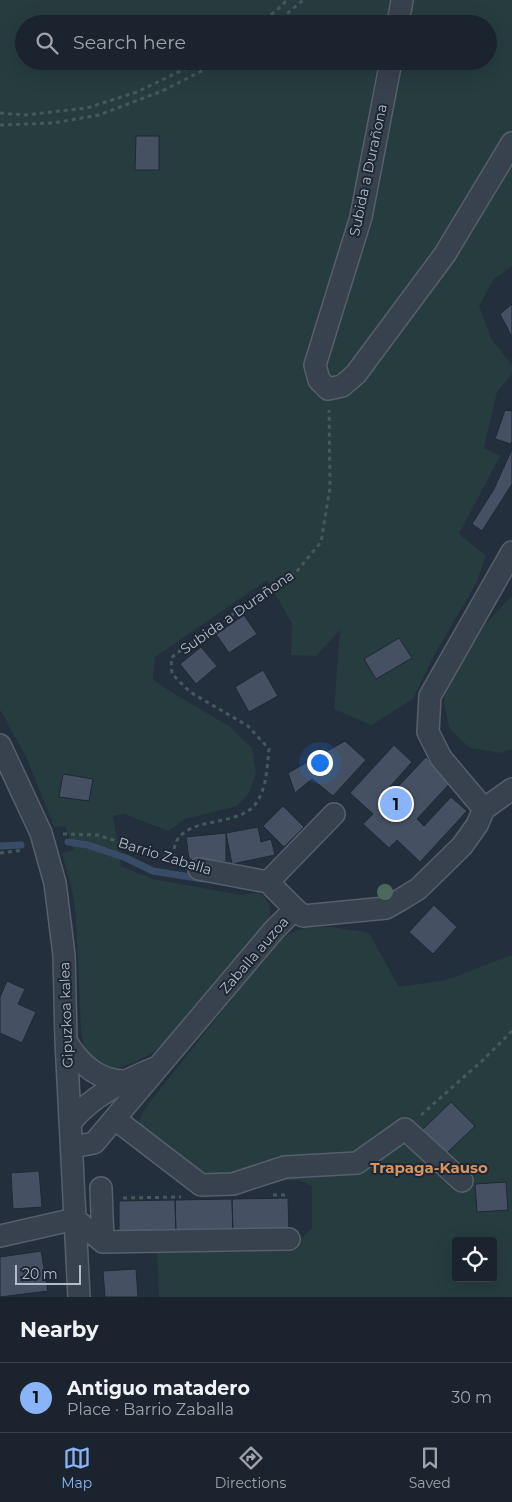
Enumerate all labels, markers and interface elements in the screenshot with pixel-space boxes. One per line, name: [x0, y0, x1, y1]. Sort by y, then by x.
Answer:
search box: [15, 15, 497, 70]
icon: search: [33, 29, 61, 57]
text: Search here: [73, 31, 186, 54]
street label: Subida a Durañona: [345, 102, 391, 238]
street label: Subida a Durañona: [177, 566, 297, 658]
your location: [307, 750, 333, 776]
pin: 1: [380, 785, 412, 823]
street label: Barrio Zaballa: [116, 833, 214, 879]
street label: Zaballa auzoa: [216, 913, 292, 997]
street label: Gipuzkoa kalea: [55, 962, 77, 1068]
district label: Trapaga-Kauso: [370, 1158, 488, 1177]
map controls: [452, 1237, 497, 1282]
button: locate: [452, 1237, 497, 1282]
scale bar: [15, 1262, 81, 1285]
text: 20 m: [22, 1265, 58, 1283]
text: Nearby: [20, 1317, 99, 1342]
text: Antiguo matadero: [67, 1377, 250, 1400]
text: 1: [33, 1388, 39, 1407]
text: 30 m: [451, 1388, 492, 1407]
text: Place · Barrio Zaballa: [67, 1400, 234, 1419]
tab: Map: [61, 1444, 92, 1492]
tab: Directions: [215, 1444, 286, 1492]
tab: Saved: [409, 1444, 451, 1492]

